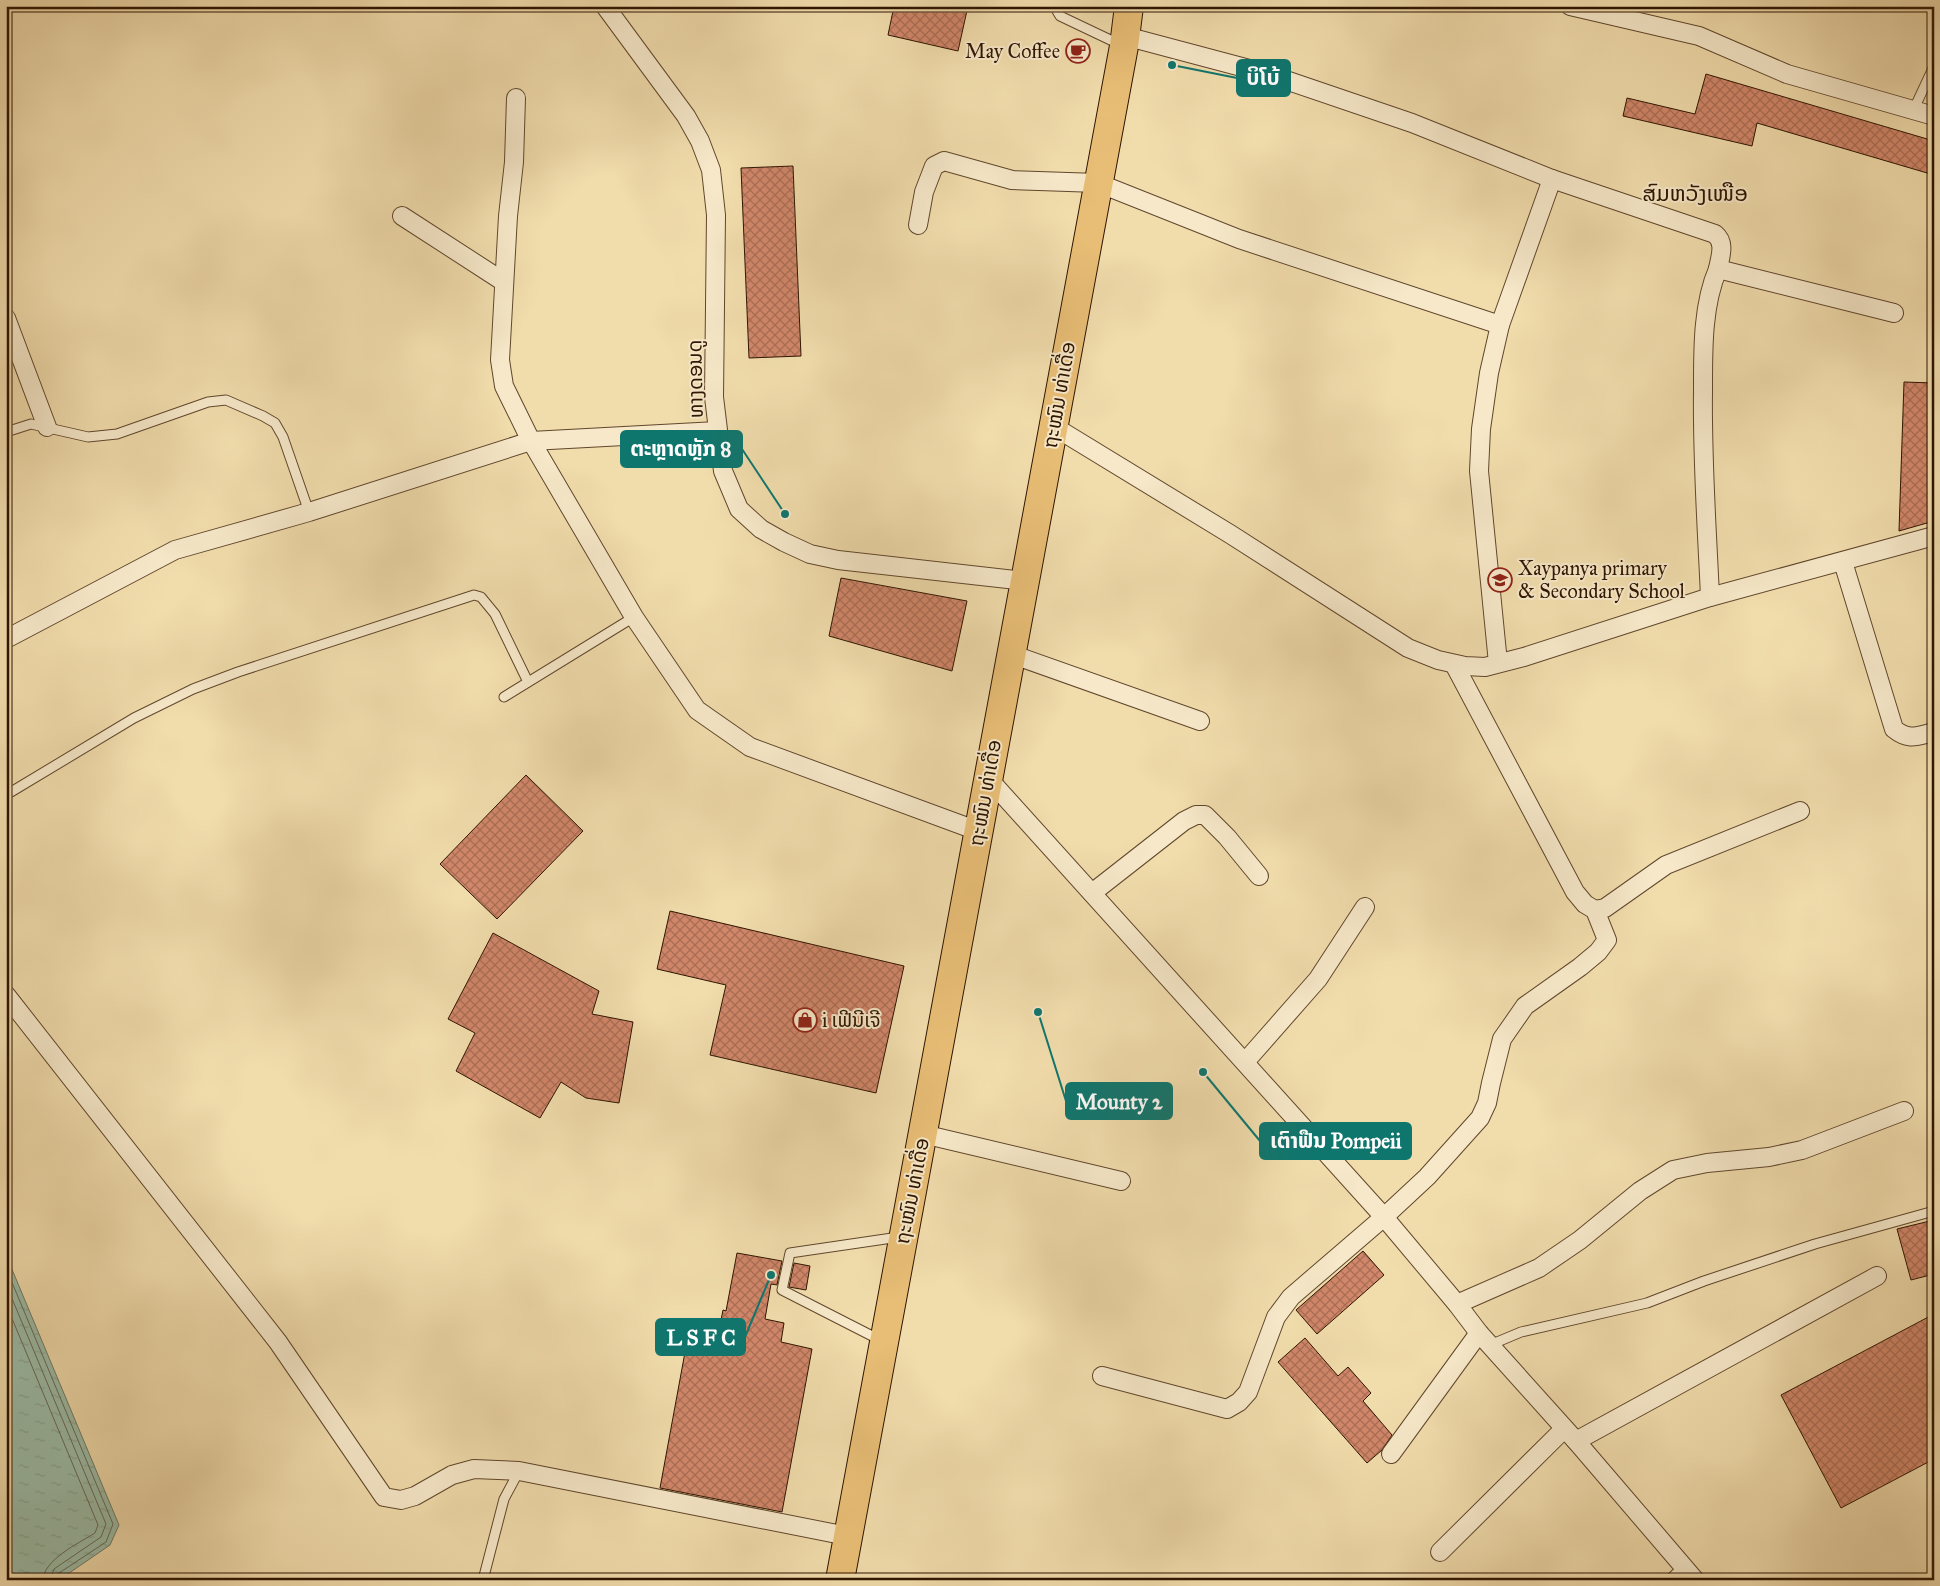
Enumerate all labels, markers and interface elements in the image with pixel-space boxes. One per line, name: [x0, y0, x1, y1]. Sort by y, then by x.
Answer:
cafe icon: May Coffee: [1065, 38, 1091, 64]
place label: May Coffee: [965, 39, 1060, 63]
callout: ບິໂບ້: [1237, 60, 1290, 96]
text: ບິໂບ້: [1247, 65, 1280, 91]
district label: ສົມຫວັງເໜືອ: [1642, 180, 1748, 207]
street label: ຖະໝົນ ທ່າເດື່ອ: [1035, 339, 1080, 450]
street label: ທາງດອນດູ: [682, 340, 709, 418]
callout: ຕະຫຼາດຫຼັກ 8: [621, 431, 742, 467]
text: ຕະຫຼາດຫຼັກ 8: [631, 436, 731, 462]
place label: Xaypanya primary & Secondary School: [1518, 556, 1686, 603]
school or university icon: Xaypanya primary & Secondary School: [1487, 567, 1513, 593]
street label: ຖະໝົນ ທ່າເດື່ອ: [961, 737, 1006, 848]
shop icon: i ເຟີນີເຈີ: [792, 1007, 818, 1033]
place label: i ເຟີນີເຈີ: [822, 1008, 881, 1032]
callout: Mounty 2: [1066, 1083, 1172, 1119]
text: Mounty 2: [1076, 1089, 1163, 1115]
callout: ເຕົາຟືນ Pompeii: [1260, 1123, 1411, 1159]
text: ເຕົາຟືນ Pompeii: [1271, 1128, 1402, 1154]
street label: ຖະໝົນ ທ່າເດື່ອ: [887, 1135, 934, 1246]
callout: L S F C: [656, 1319, 745, 1355]
text: L S F C: [666, 1325, 736, 1351]

